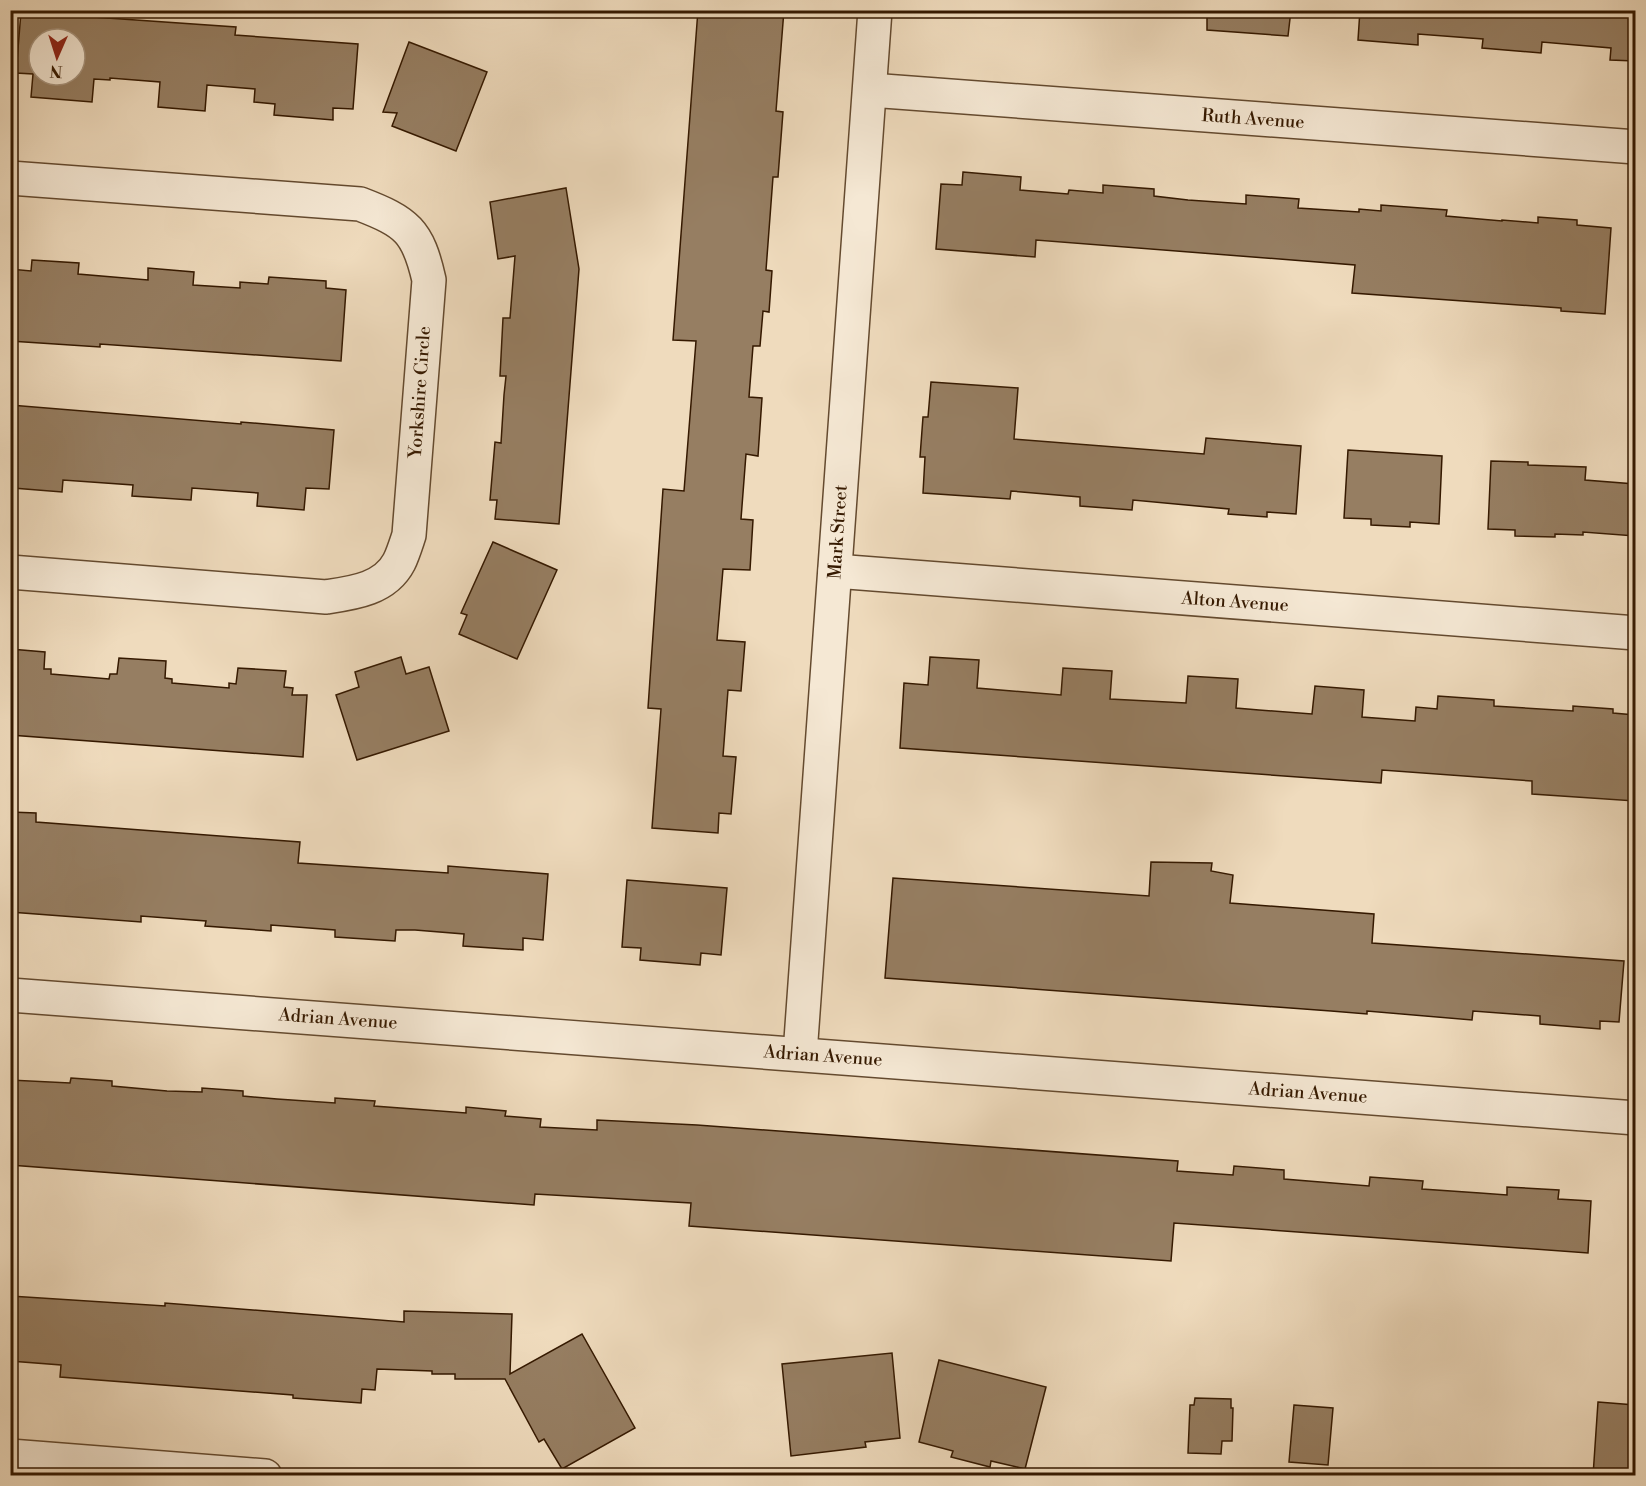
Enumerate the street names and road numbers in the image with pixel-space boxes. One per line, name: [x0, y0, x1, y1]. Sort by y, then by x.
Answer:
street label: Ruth Avenue: [1201, 104, 1305, 134]
street label: Yorkshire Circle: [404, 325, 436, 460]
street label: Mark Street: [823, 483, 853, 580]
street label: Alton Avenue: [1179, 587, 1290, 617]
street label: Adrian Avenue: [277, 1003, 398, 1035]
street label: Adrian Avenue: [762, 1040, 883, 1072]
street label: Adrian Avenue: [1247, 1077, 1368, 1109]

